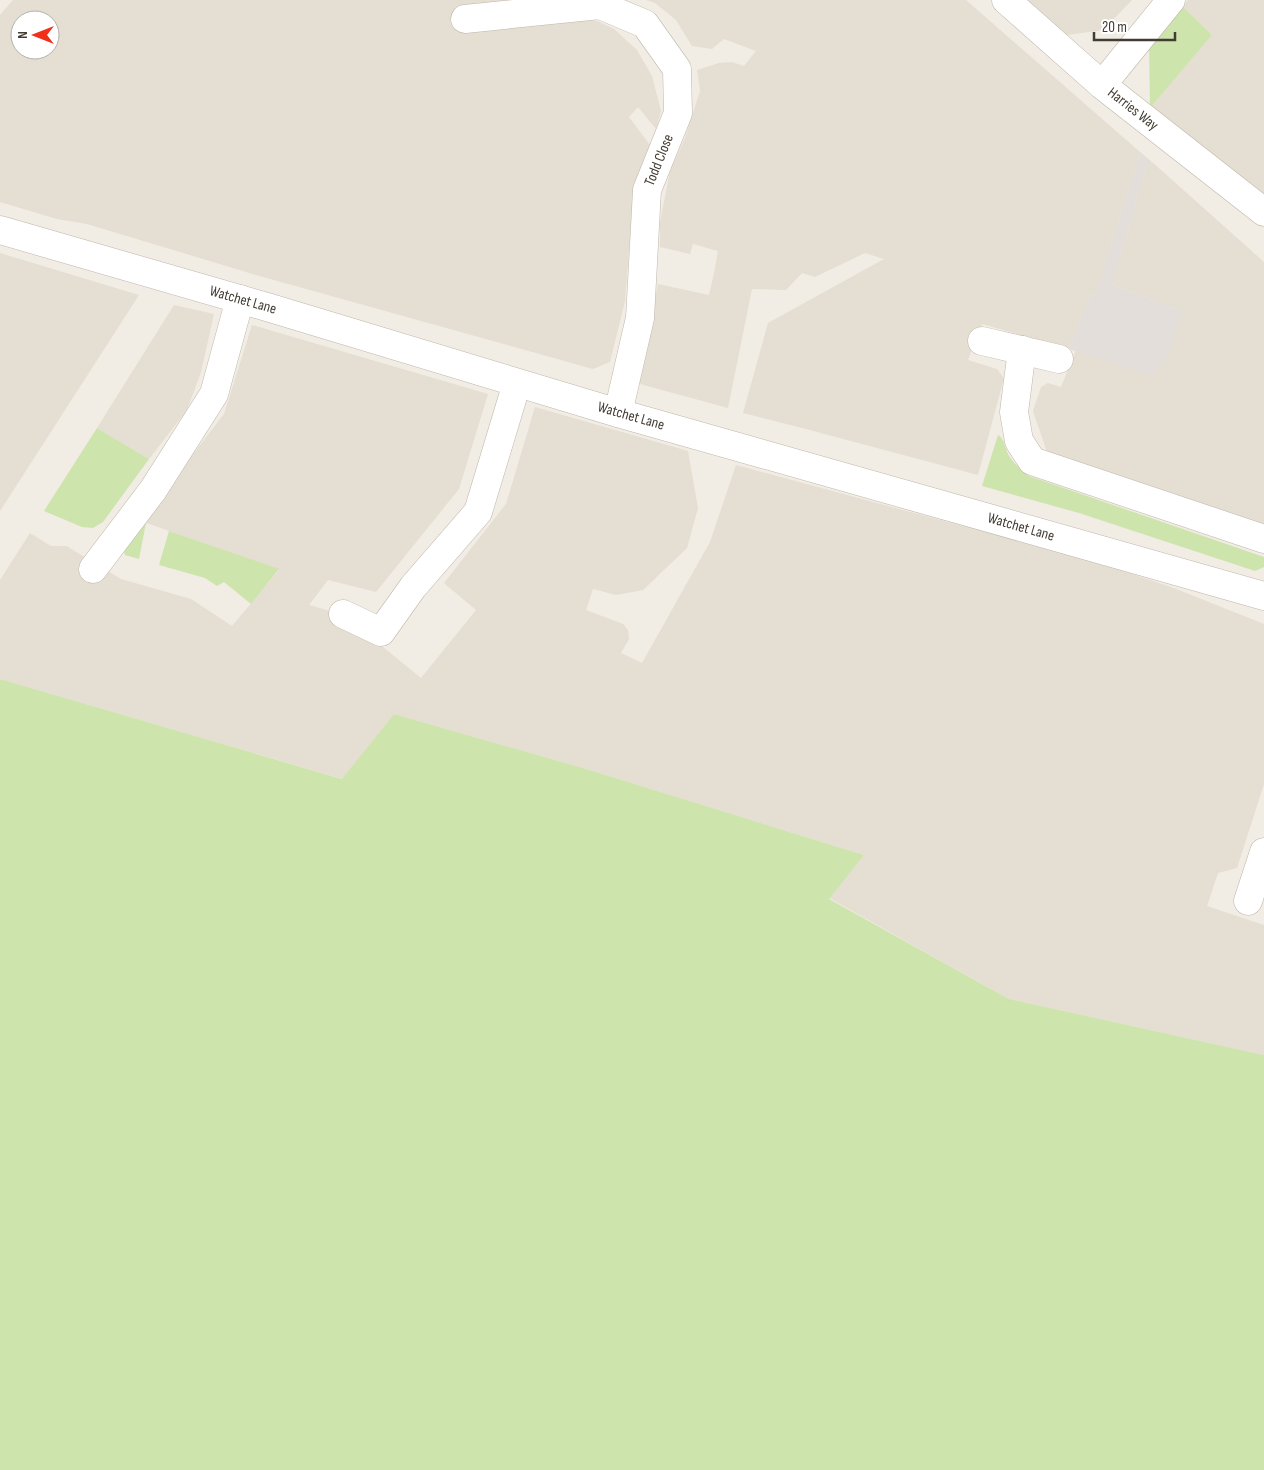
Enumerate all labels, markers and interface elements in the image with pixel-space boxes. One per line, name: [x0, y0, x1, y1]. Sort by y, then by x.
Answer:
north arrow: [10, 10, 60, 60]
scale bar: [1094, 10, 1175, 42]
text: 20 m: [1102, 18, 1127, 37]
text: N: [14, 31, 31, 39]
street label: Harries Way: [1104, 83, 1162, 135]
street label: Todd Close: [640, 131, 678, 189]
street label: Watchet Lane: [207, 281, 279, 319]
street label: Watchet Lane: [595, 397, 667, 435]
street label: Watchet Lane: [985, 508, 1057, 546]

